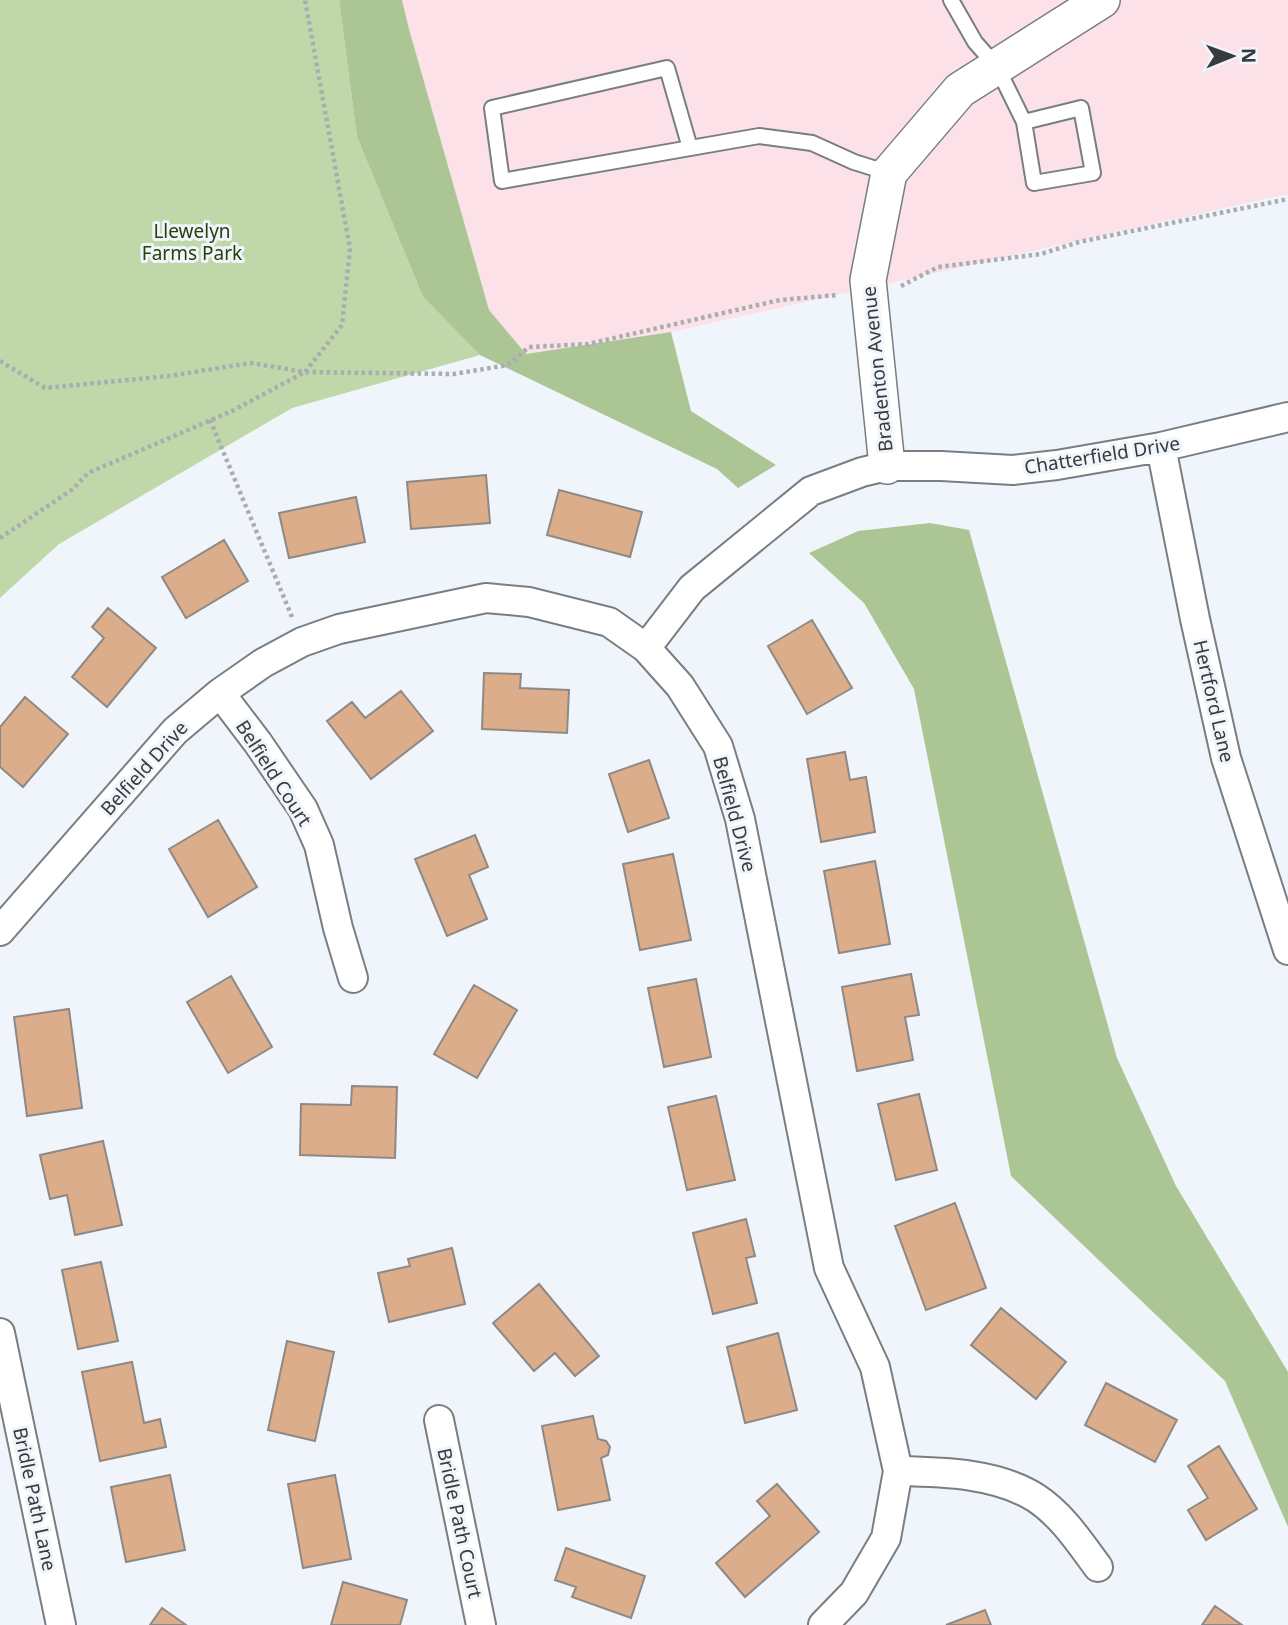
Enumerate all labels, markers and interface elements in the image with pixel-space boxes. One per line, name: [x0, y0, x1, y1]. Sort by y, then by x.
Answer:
north arrow: [1197, 21, 1267, 91]
text: N: [1236, 48, 1262, 64]
park label: Llewelyn Farms Park: [142, 218, 242, 266]
street label: Bradenton Avenue: [855, 285, 899, 453]
street label: Chatterfield Drive: [1022, 430, 1182, 480]
street label: Hertford Lane: [1187, 637, 1241, 765]
street label: Belfield Drive: [95, 715, 193, 821]
street label: Belfield Court: [230, 715, 318, 831]
street label: Belfield Drive: [707, 753, 763, 875]
street label: Bridle Path Lane: [7, 1425, 63, 1573]
street label: Bridle Path Court: [431, 1445, 489, 1601]

